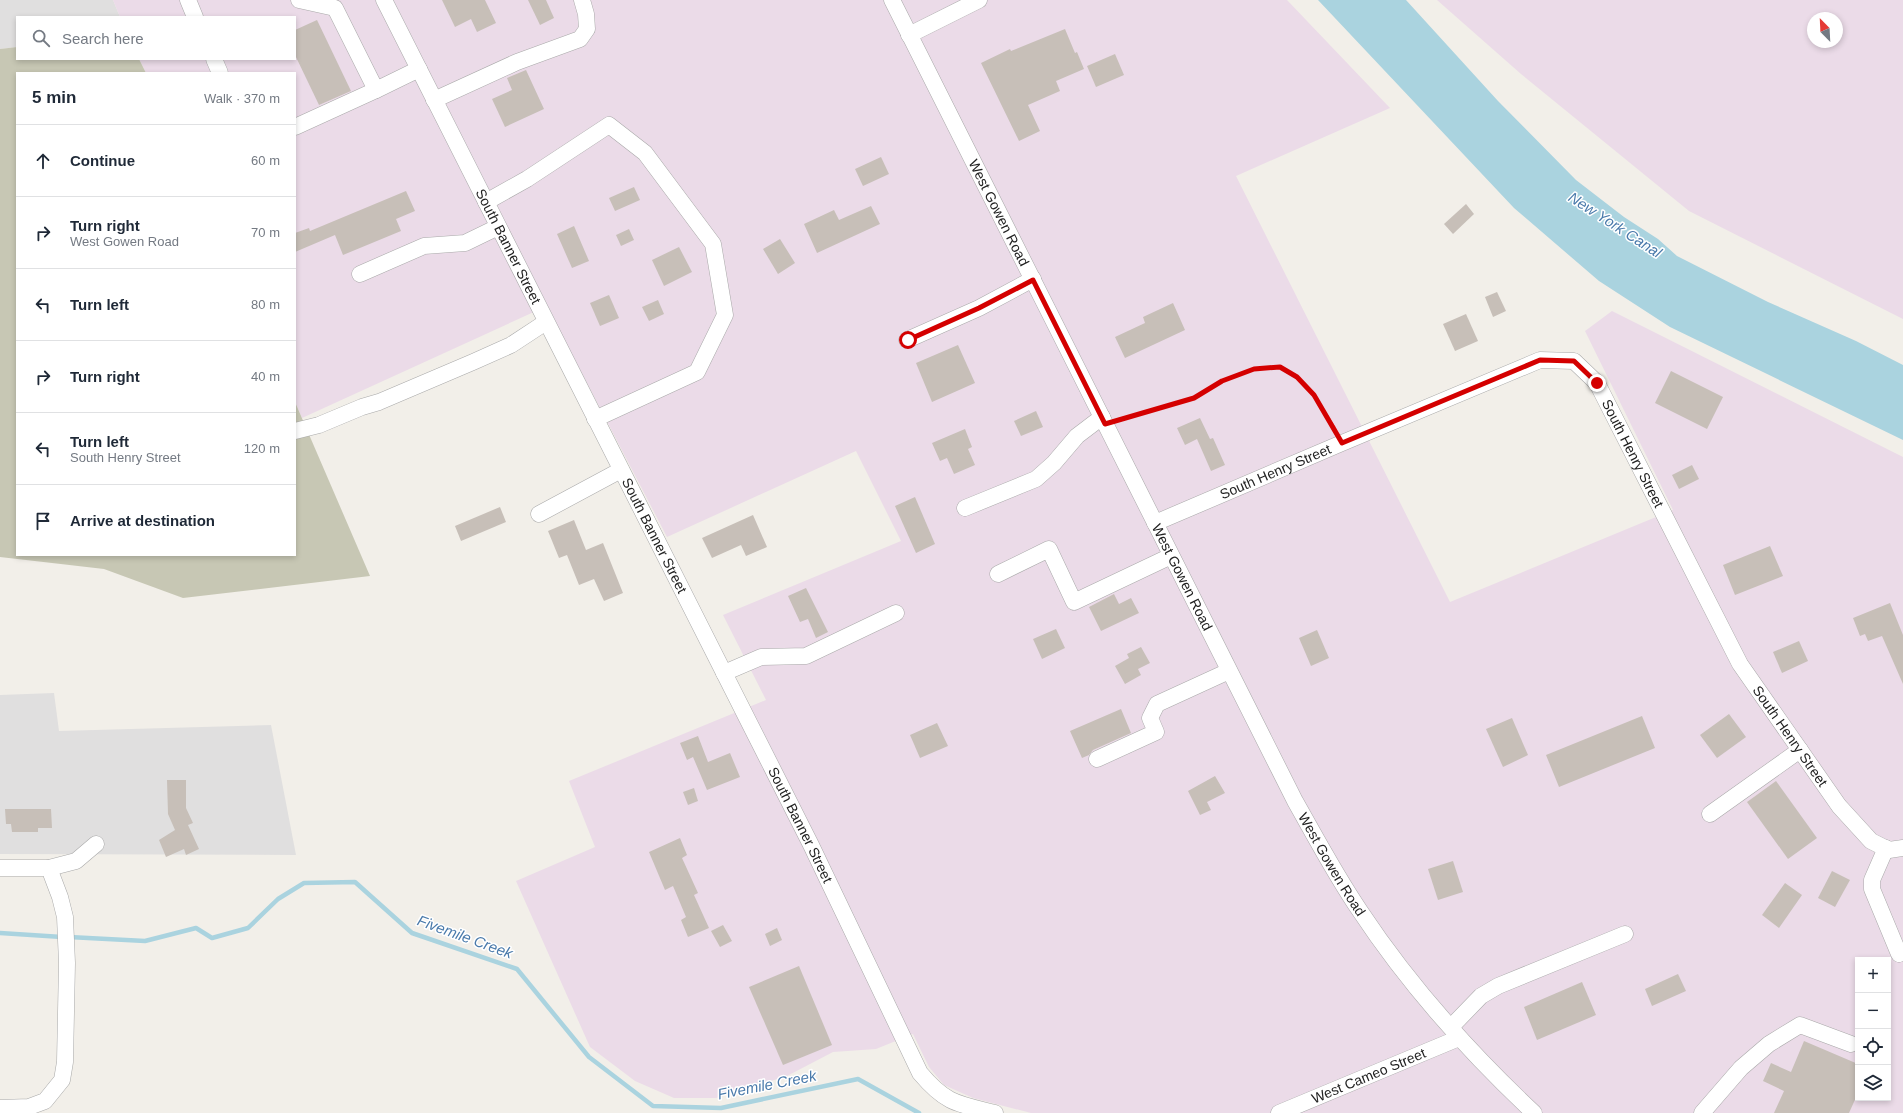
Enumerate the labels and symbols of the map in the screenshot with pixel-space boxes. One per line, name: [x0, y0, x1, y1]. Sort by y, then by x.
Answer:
north arrow: [1807, 12, 1843, 48]
street label: West Gowen Road: [965, 157, 1032, 269]
street label: South Banner Street: [473, 186, 544, 307]
water label: New York Canal: [1566, 188, 1665, 261]
route start: [899, 331, 917, 349]
route end: [1588, 374, 1606, 392]
street label: South Henry Street: [1599, 397, 1667, 510]
street label: South Henry Street: [1218, 441, 1333, 502]
street label: South Banner Street: [619, 475, 690, 596]
street label: West Gowen Road: [1149, 521, 1216, 633]
street label: South Henry Street: [1750, 683, 1831, 790]
street label: South Banner Street: [765, 764, 836, 885]
street label: West Gowen Road: [1295, 810, 1369, 919]
water label: Fivemile Creek: [415, 911, 516, 962]
street label: West Cameo Street: [1309, 1045, 1428, 1107]
water label: Fivemile Creek: [716, 1066, 819, 1102]

